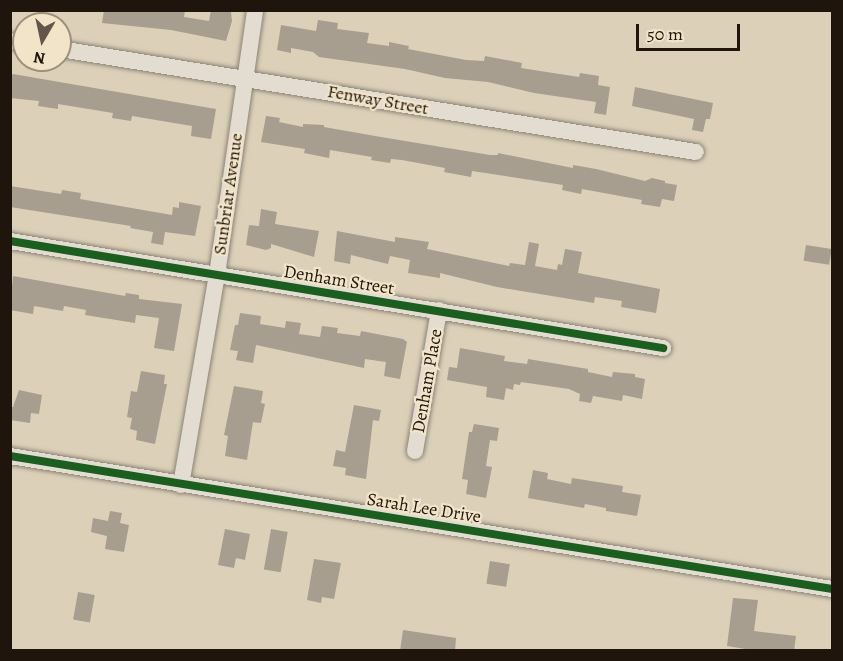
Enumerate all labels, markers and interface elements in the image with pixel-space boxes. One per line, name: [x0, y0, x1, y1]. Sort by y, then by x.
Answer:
north arrow: [12, 12, 72, 72]
scale bar: [639, 12, 742, 50]
text: 50 m: [647, 22, 683, 46]
text: N: [32, 46, 47, 70]
street label: Fenway Street: [326, 80, 430, 120]
street label: Sunbriar Avenue: [209, 132, 247, 256]
street label: Denham Street: [282, 261, 396, 299]
street label: Denham Place: [407, 327, 447, 435]
street label: Sarah Lee Drive: [365, 488, 483, 528]

